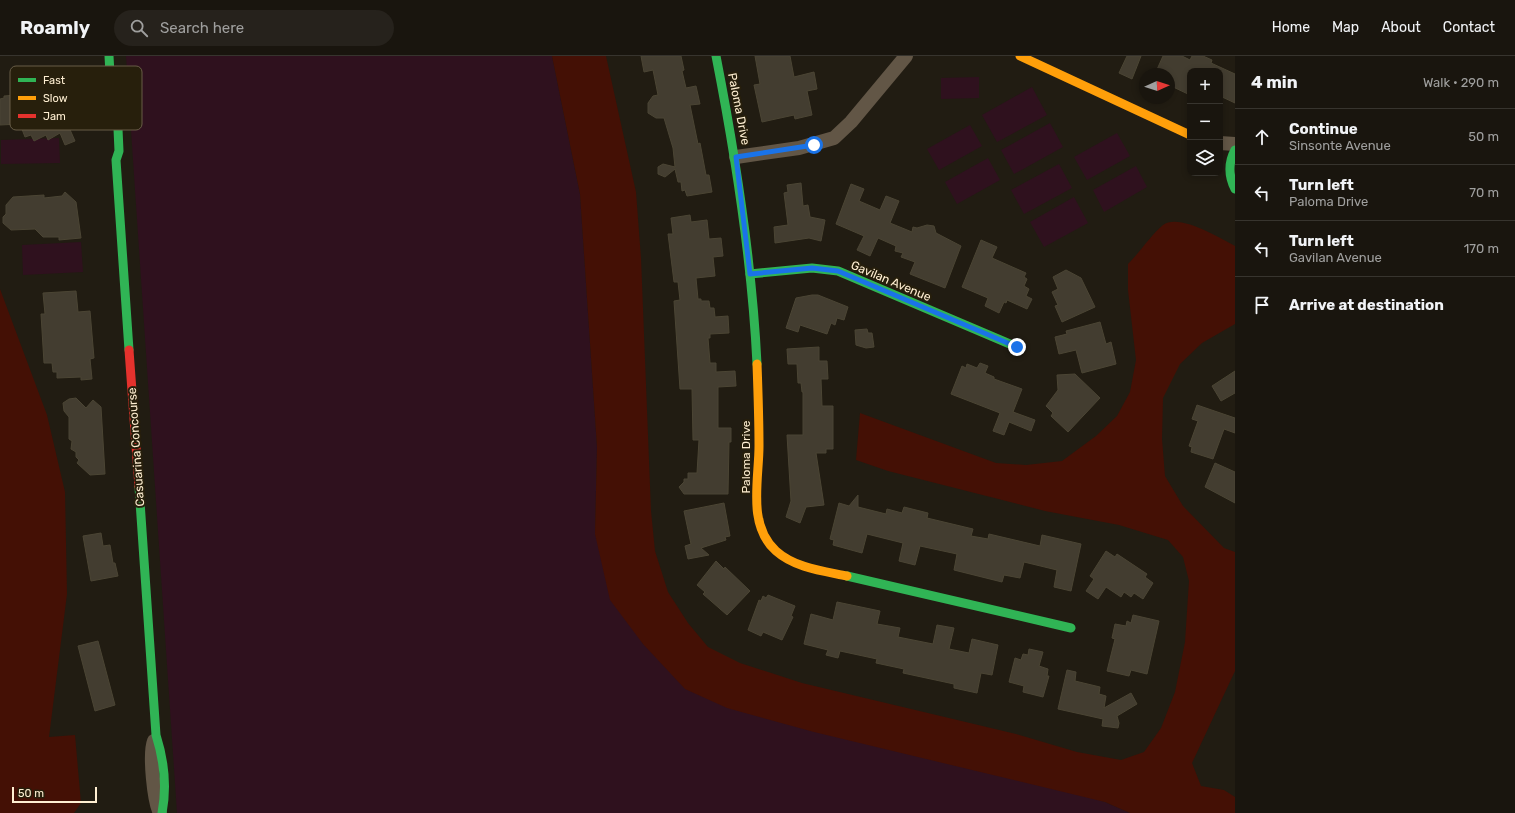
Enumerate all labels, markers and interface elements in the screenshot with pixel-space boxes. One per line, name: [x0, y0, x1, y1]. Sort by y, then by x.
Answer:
search box: [114, 10, 394, 46]
text: Roamly: [20, 16, 90, 39]
icon: search: [128, 17, 150, 39]
text: Search here: [160, 19, 244, 37]
text: Home: [1272, 19, 1310, 36]
text: Map: [1332, 19, 1359, 36]
text: About: [1381, 19, 1421, 36]
text: Contact: [1443, 19, 1495, 36]
legend: [10, 66, 142, 130]
north arrow: [1139, 68, 1175, 104]
map controls: [1187, 68, 1223, 176]
button: +: [1187, 68, 1223, 104]
street label: Paloma Drive: [725, 72, 753, 147]
text: 4 min: [1251, 72, 1298, 92]
text: Fast: [43, 74, 66, 87]
text: Walk · 290 m: [1423, 75, 1499, 90]
text: Slow: [43, 92, 68, 105]
button: −: [1187, 104, 1223, 140]
text: Jam: [43, 110, 66, 123]
text: Continue: [1289, 120, 1358, 138]
icon: ahead: [1251, 126, 1273, 148]
text: 50 m: [1468, 129, 1499, 144]
route start: [805, 136, 823, 154]
text: Sinsonte Avenue: [1289, 138, 1391, 153]
button: layers: [1187, 140, 1223, 176]
text: Turn left: [1289, 176, 1354, 194]
icon: left: [1251, 182, 1273, 204]
text: 70 m: [1469, 185, 1499, 200]
text: Paloma Drive: [1289, 194, 1368, 209]
text: Turn left: [1289, 232, 1354, 250]
icon: left: [1251, 238, 1273, 260]
text: 170 m: [1464, 241, 1499, 256]
text: Gavilan Avenue: [1289, 250, 1382, 265]
street label: Gavilan Avenue: [849, 258, 933, 304]
icon: arrive: [1251, 294, 1273, 316]
text: Arrive at destination: [1289, 296, 1444, 314]
route end: [1008, 338, 1026, 356]
street label: Casuarina Concourse: [125, 387, 147, 507]
street label: Paloma Drive: [739, 420, 753, 494]
scale bar: [12, 785, 97, 804]
text: 50 m: [18, 787, 44, 800]

